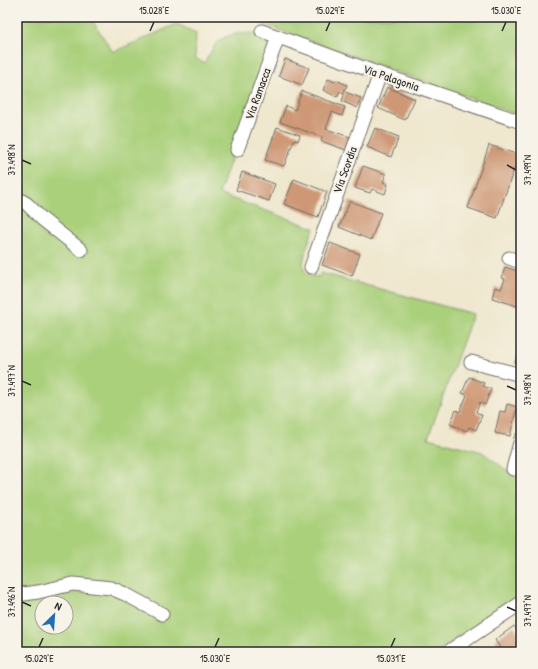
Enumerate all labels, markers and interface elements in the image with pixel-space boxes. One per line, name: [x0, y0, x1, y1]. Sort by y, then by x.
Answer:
text: 15.028°E: [139, 4, 170, 17]
text: 15.029°E: [315, 4, 345, 17]
text: 15.030°E: [491, 4, 522, 17]
street label: Via Palagonia: [361, 60, 422, 95]
street label: Via Ramacca: [240, 65, 275, 122]
street label: Via Scordia: [328, 144, 361, 196]
text: 37.498°N: [5, 145, 18, 175]
text: 37.499°N: [521, 155, 534, 185]
text: 37.497°N: [5, 365, 18, 397]
text: 37.498°N: [521, 375, 534, 405]
text: 37.496°N: [5, 587, 18, 617]
north arrow: [34, 595, 74, 635]
text: 37.497°N: [521, 595, 534, 627]
text: N: [53, 598, 64, 614]
text: 15.029°E: [24, 652, 54, 665]
text: 15.030°E: [200, 652, 231, 665]
text: 15.031°E: [376, 652, 406, 665]

